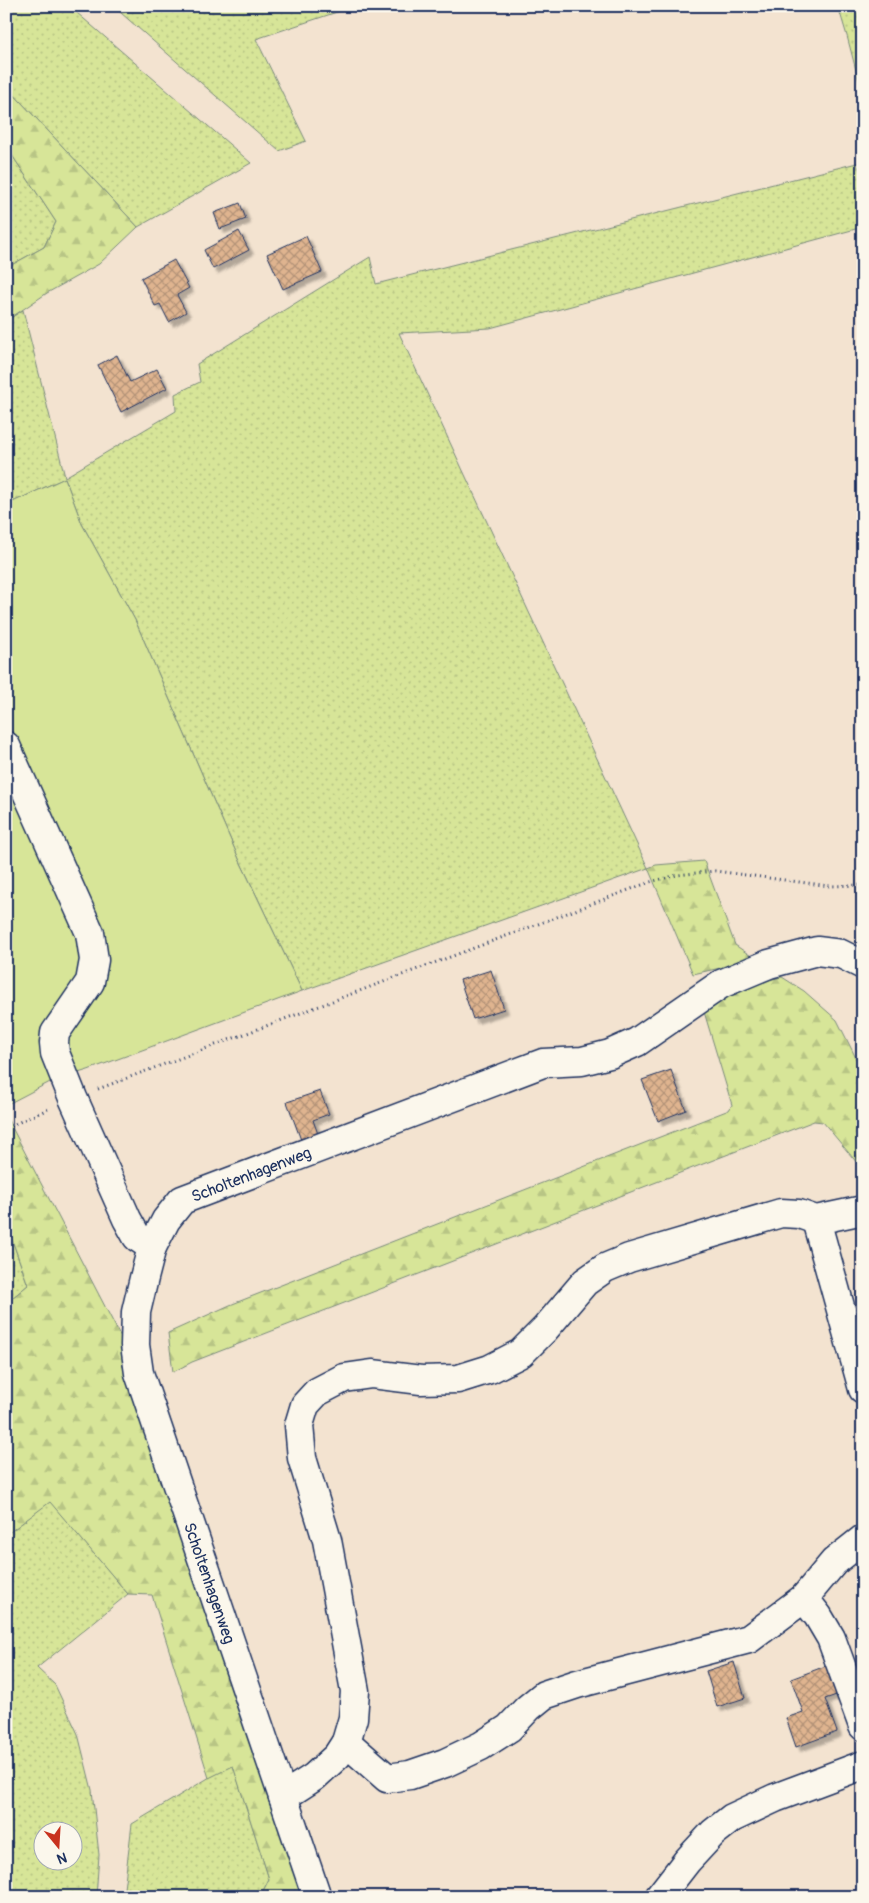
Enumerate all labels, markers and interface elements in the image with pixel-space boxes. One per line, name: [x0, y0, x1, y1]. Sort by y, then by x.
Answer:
street label: Scholtenhagenweg: [189, 1143, 314, 1207]
street label: Scholtenhagenweg: [179, 1520, 239, 1647]
north arrow: [32, 1820, 82, 1870]
text: N: [55, 1848, 69, 1867]

